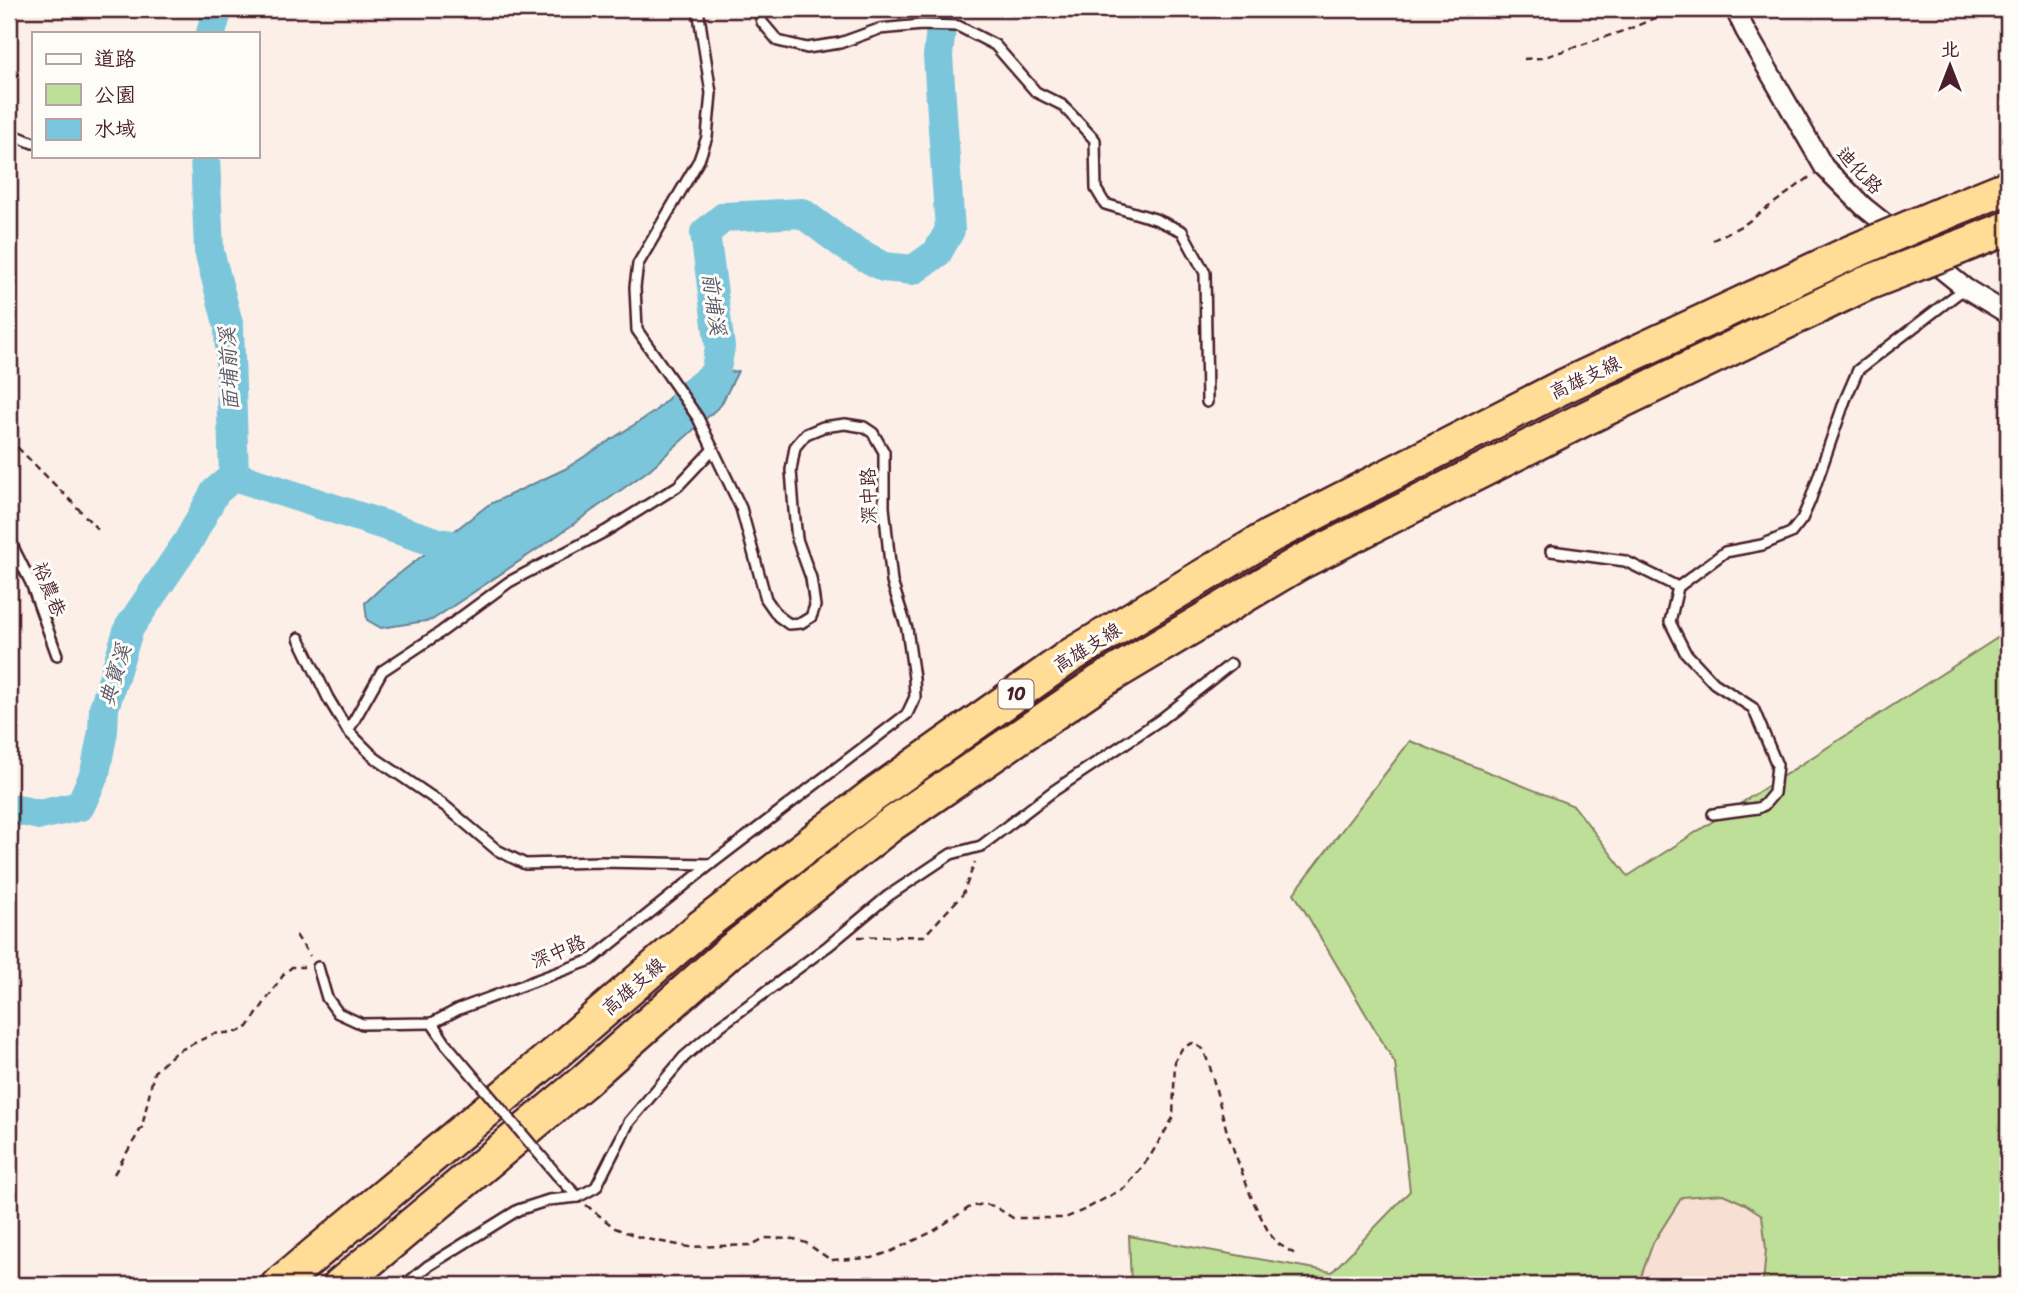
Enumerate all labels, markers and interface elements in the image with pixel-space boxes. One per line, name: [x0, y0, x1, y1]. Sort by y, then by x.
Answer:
legend: [32, 32, 259, 158]
north arrow: [1916, 32, 1986, 102]
text: 北: [1940, 33, 1960, 66]
text: 道路: [94, 40, 136, 78]
text: 公園: [94, 76, 136, 114]
text: 水域: [94, 110, 136, 148]
street label: 迪化路: [1828, 138, 1891, 202]
water label: 前埔溪: [691, 270, 737, 339]
water label: 面埔前溪: [208, 325, 250, 412]
street label: 高雄支線: [1544, 346, 1627, 408]
street label: 深中路: [851, 467, 886, 525]
street label: 裕農巷: [24, 557, 76, 622]
street label: 高雄支線: [1046, 613, 1128, 682]
water label: 典寶溪: [88, 638, 143, 711]
road number: 10: [998, 680, 1034, 708]
street label: 深中路: [526, 925, 591, 978]
street label: 高雄支線: [594, 949, 673, 1024]

